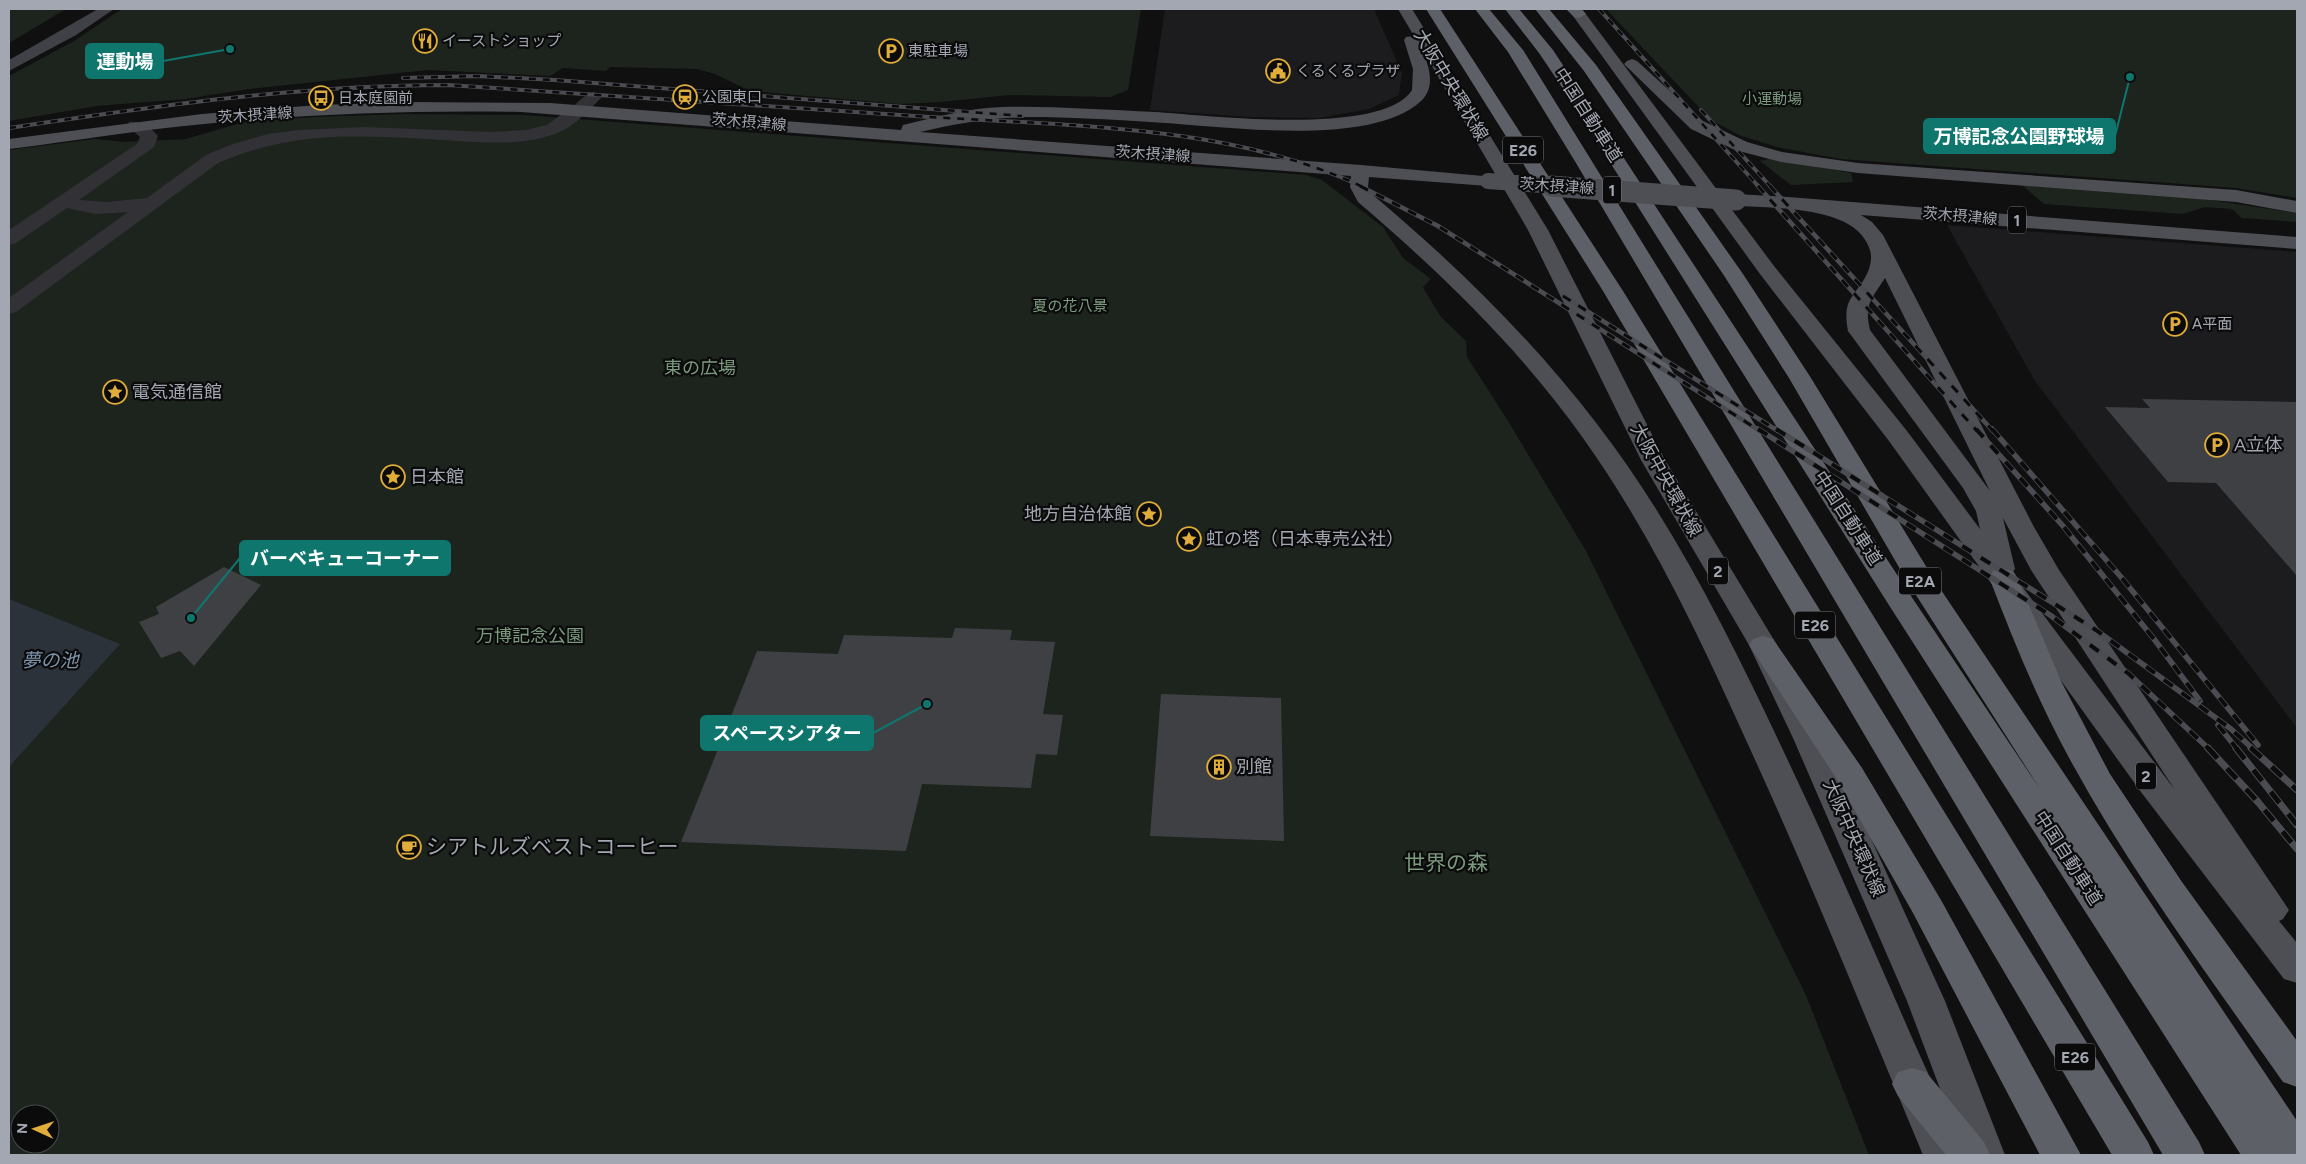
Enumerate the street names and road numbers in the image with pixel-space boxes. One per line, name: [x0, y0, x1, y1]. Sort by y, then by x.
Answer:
street label: 大阪中央環状線: [1409, 25, 1493, 145]
street label: 中国自動車道: [1549, 64, 1627, 166]
street label: 茨木摂津線: [217, 103, 293, 127]
street label: 茨木摂津線: [711, 110, 787, 134]
road number: E26: [1503, 136, 1543, 164]
street label: 茨木摂津線: [1115, 142, 1191, 166]
street label: 茨木摂津線: [1519, 174, 1595, 198]
road number: 1: [1603, 176, 1621, 204]
street label: 茨木摂津線: [1922, 204, 1998, 228]
road number: 1: [2008, 206, 2026, 234]
street label: 大阪中央環状線: [1626, 420, 1706, 540]
street label: 中国自動車道: [1809, 467, 1887, 569]
road number: 2: [1708, 558, 1728, 584]
road number: E2A: [1899, 568, 1941, 594]
road number: E26: [1795, 612, 1835, 638]
road number: 2: [2136, 762, 2156, 789]
street label: 大阪中央環状線: [1818, 776, 1890, 900]
street label: 中国自動車道: [2029, 807, 2107, 909]
road number: E26: [2055, 1044, 2095, 1070]

